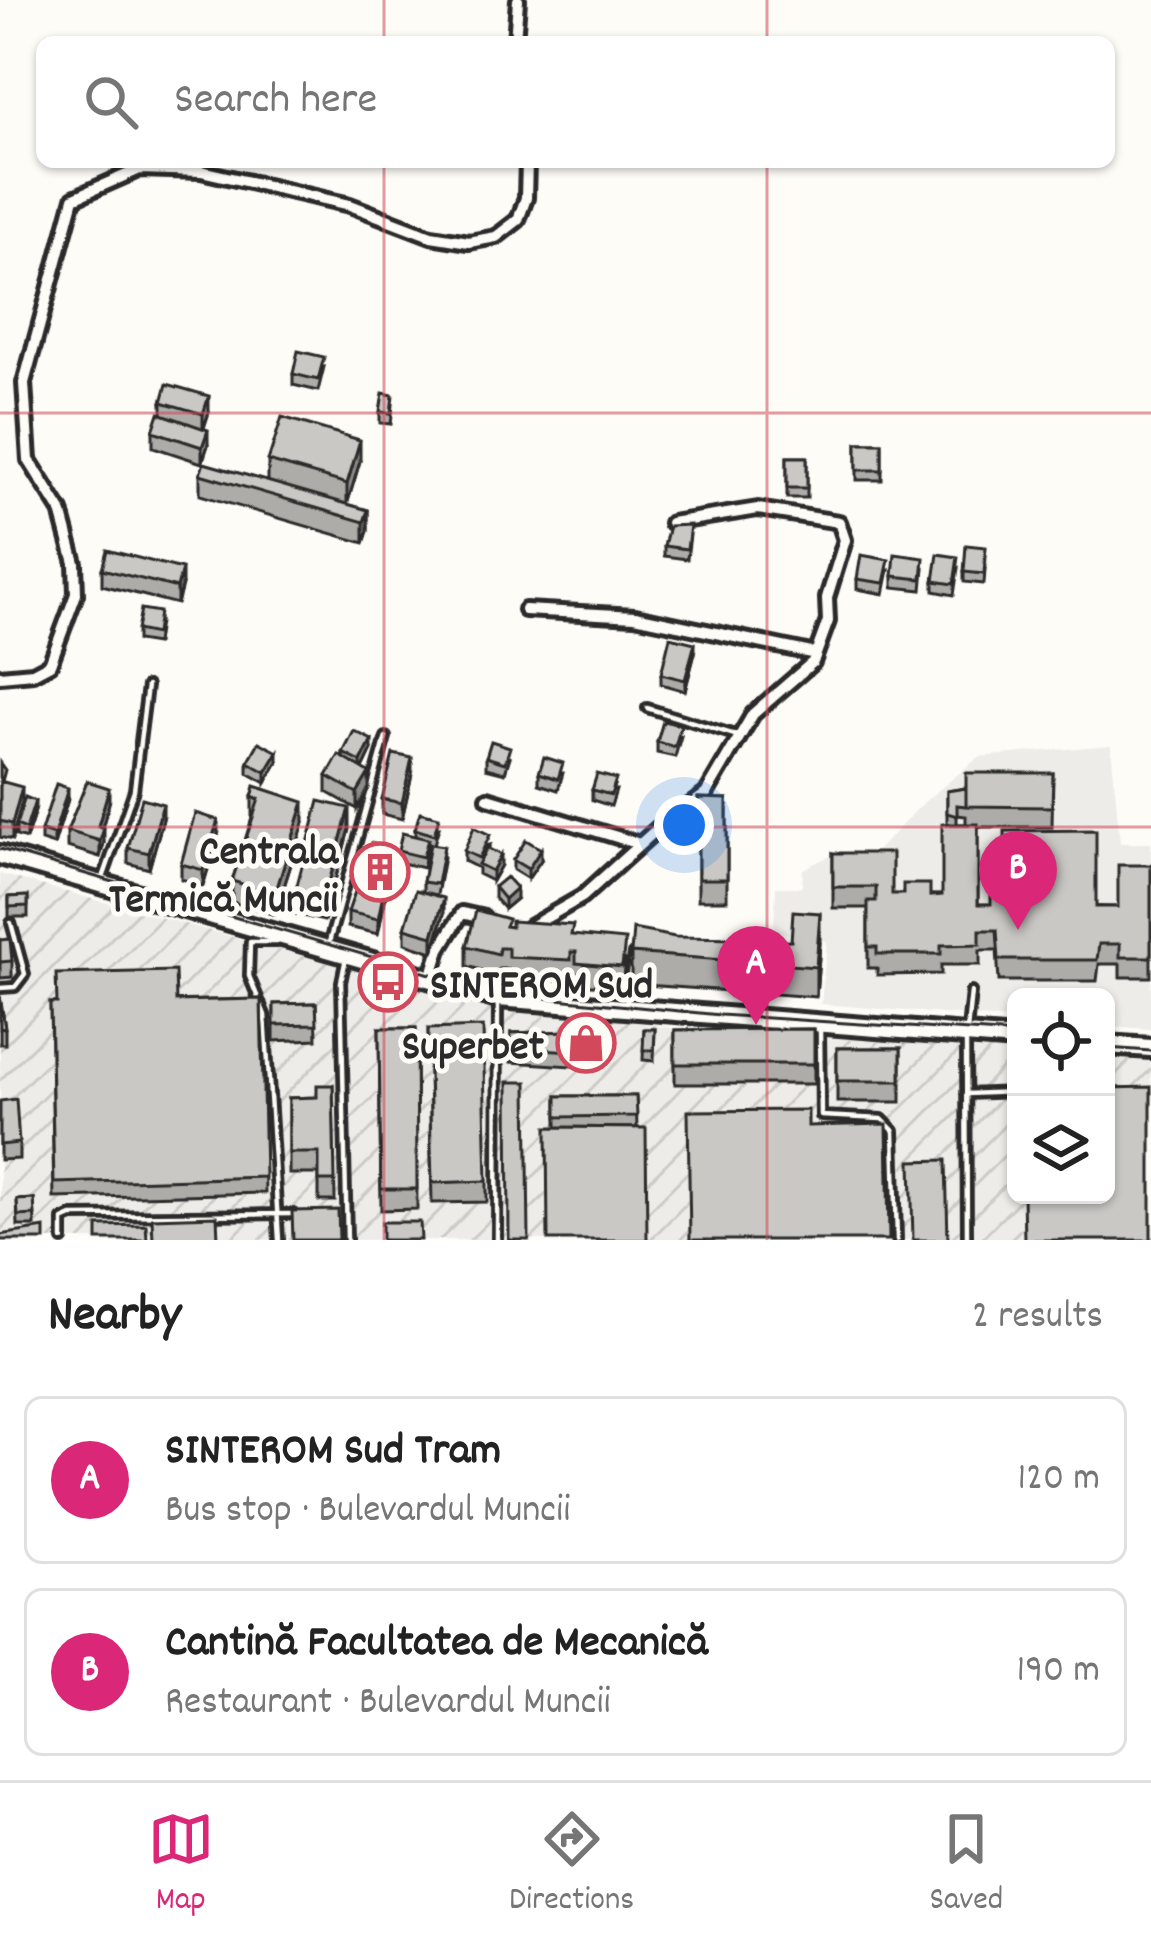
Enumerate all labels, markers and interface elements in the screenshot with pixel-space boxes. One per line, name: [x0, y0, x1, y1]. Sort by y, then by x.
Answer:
search box: [36, 36, 1115, 168]
icon: search: [78, 69, 144, 135]
text: Search here: [174, 70, 377, 134]
your location: [654, 795, 714, 855]
place label: Centrala Termică Muncii: [109, 825, 339, 933]
pin: B: [979, 831, 1057, 930]
building icon: Centrala Termică Muncii: [349, 841, 411, 903]
pin: A: [717, 926, 795, 1025]
bus stop icon: SINTEROM Sud: [357, 951, 419, 1013]
place label: SINTEROM Sud: [430, 959, 653, 1019]
map controls: [1007, 988, 1115, 1204]
button: locate: [1007, 988, 1115, 1096]
shop icon: Superbet: [555, 1012, 617, 1074]
place label: Superbet: [402, 1020, 544, 1080]
button: layers: [1007, 1096, 1115, 1204]
text: Nearby: [48, 1282, 181, 1354]
text: 2 results: [972, 1291, 1103, 1346]
text: SINTEROM Sud Tram: [165, 1421, 501, 1485]
text: A: [79, 1453, 101, 1508]
text: 120 m: [1017, 1453, 1100, 1508]
text: Bus stop · Bulevardul Muncii: [165, 1485, 570, 1540]
text: Cantină Facultatea de Mecanică: [165, 1613, 709, 1677]
text: B: [81, 1645, 99, 1700]
text: 190 m: [1017, 1645, 1100, 1700]
text: Restaurant · Bulevardul Muncii: [165, 1677, 611, 1732]
tab: Map: [148, 1806, 214, 1925]
tab: Directions: [509, 1806, 634, 1925]
tab: Saved: [930, 1806, 1003, 1925]

